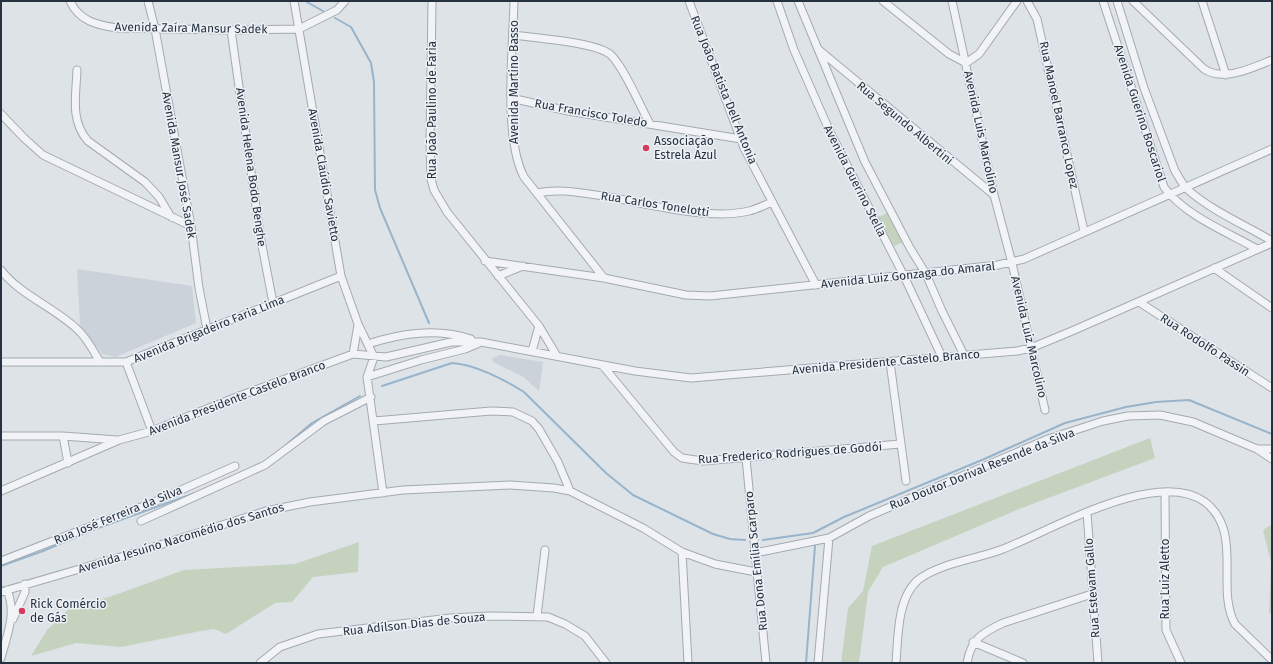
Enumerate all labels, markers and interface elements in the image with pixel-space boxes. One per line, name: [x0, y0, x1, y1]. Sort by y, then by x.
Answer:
street label: Rua João Batista Dell Antonia: [688, 14, 760, 166]
street label: Avenida Zaíra Mansur Sadek: [115, 20, 268, 36]
street label: Avenida Martino Basso: [507, 20, 521, 144]
street label: Rua Manoel Barranco Lopez: [1037, 40, 1081, 190]
street label: Rua João Paulino de Faria: [425, 41, 439, 179]
street label: Avenida Guerino Boscariol: [1111, 43, 1169, 184]
street label: Avenida Luis Marcolino: [961, 69, 1001, 195]
street label: Rua Segundo Albertini: [854, 79, 956, 167]
street label: Avenida Helena Bodo Benghe: [233, 87, 269, 247]
street label: Avenida Mansur José Sadek: [159, 91, 199, 240]
street label: Rua Francisco Toledo: [533, 96, 649, 130]
street label: Avenida Claúdio Savietto: [305, 107, 343, 243]
street label: Avenida Guerino Stella: [821, 123, 889, 239]
place label: Associação Estrela Azul: [654, 134, 717, 162]
marker: Associação Estrela Azul: [641, 143, 651, 153]
street label: Rua Carlos Tonelotti: [600, 189, 710, 219]
street label: Avenida Luiz Gonzaga do Amaral: [820, 259, 996, 291]
street label: Avenida Luiz Marcolino: [1008, 275, 1050, 399]
street label: Avenida Brigadeiro Faria Lima: [131, 292, 287, 366]
street label: Rua Rodolfo Passin: [1158, 311, 1252, 379]
street label: Avenida Presidente Castelo Branco: [792, 347, 980, 377]
street label: Avenida Presidente Castelo Branco: [147, 358, 327, 438]
street label: Rua Doutor Dorival Resende da Silva: [887, 425, 1077, 513]
street label: Rua Frederico Rodrigues de Godói: [698, 440, 882, 466]
street label: Rua José Ferreira da Silva: [52, 483, 184, 547]
street label: Rua Dona Emília Scarparo: [742, 491, 770, 631]
street label: Avenida Jesuíno Nacomédio dos Santos: [76, 500, 286, 576]
street label: Rua Estevam Gallo: [1082, 538, 1102, 638]
street label: Rua Luiz Aletto: [1158, 539, 1172, 619]
place label: Rick Comércio de Gás: [30, 597, 106, 625]
marker: Rick Comércio de Gás: [17, 606, 27, 616]
street label: Rua Adílson Dias de Souza: [342, 610, 486, 638]

